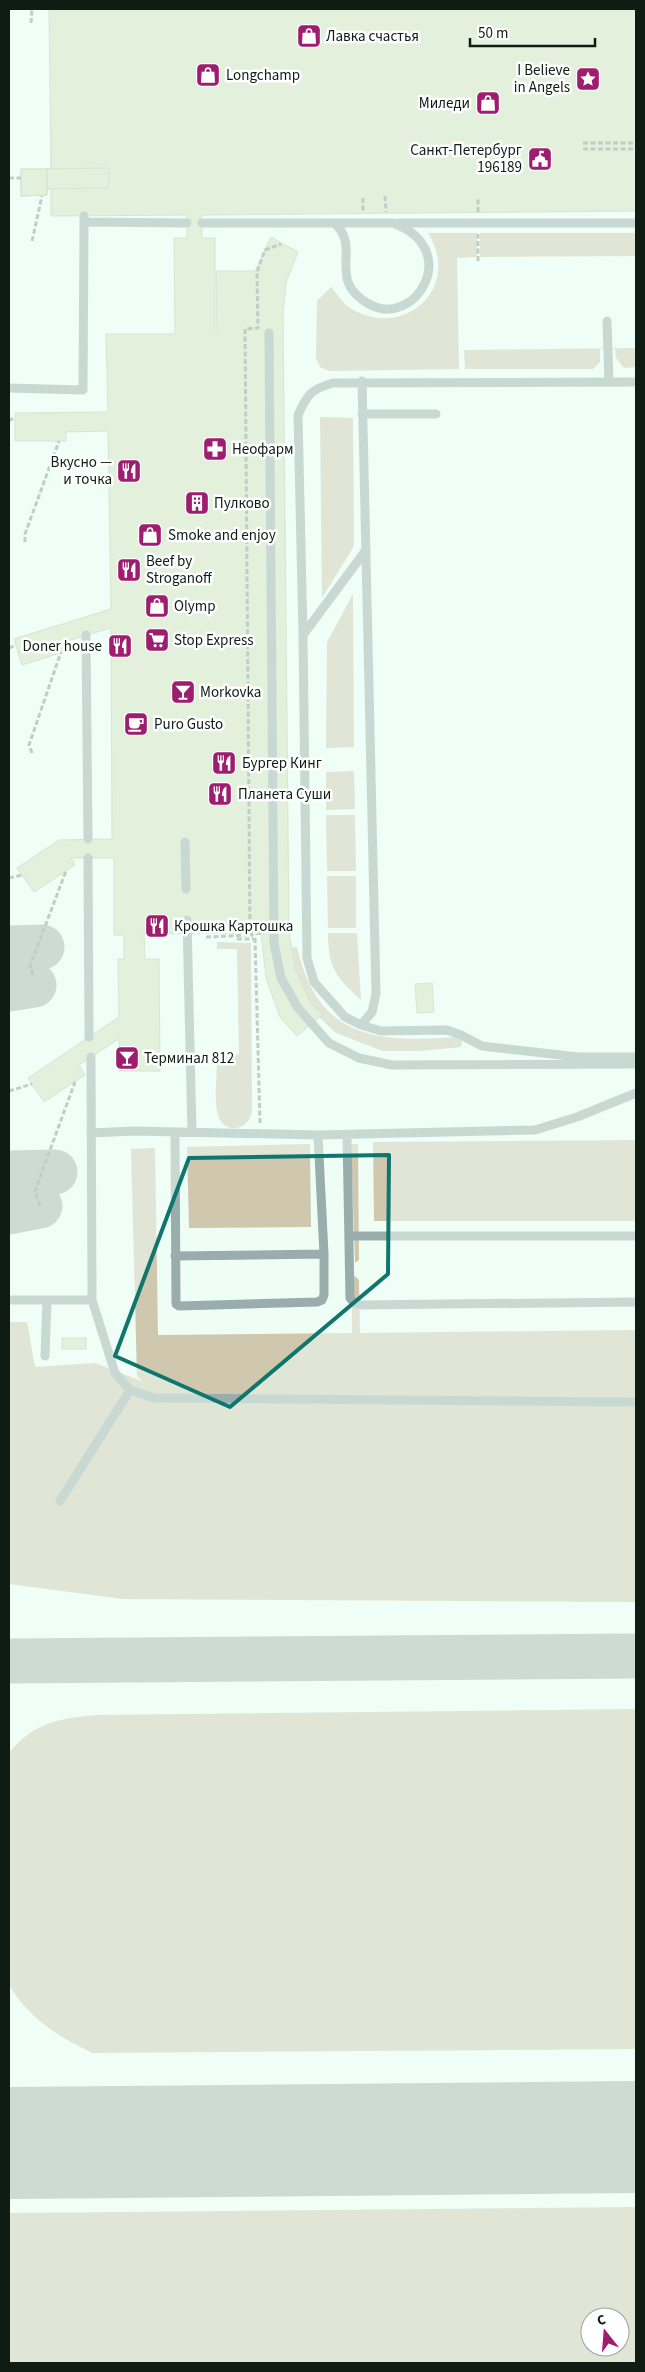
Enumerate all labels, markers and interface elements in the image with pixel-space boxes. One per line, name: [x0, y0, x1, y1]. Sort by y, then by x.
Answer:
scale bar: [470, 15, 595, 47]
shop icon: Лавка счастья: [296, 23, 322, 49]
text: 50 m: [478, 23, 508, 44]
place label: Лавка счастья: [326, 26, 419, 47]
place label: I Believe in Angels: [514, 60, 570, 98]
shop icon: Longchamp: [195, 62, 221, 88]
place label: Longchamp: [226, 65, 300, 86]
place icon: I Believe in Angels: [575, 66, 601, 92]
shop icon: Миледи: [475, 90, 501, 116]
place label: Миледи: [419, 93, 470, 114]
place label: Санкт-Петербург 196189: [410, 140, 522, 178]
public building icon: Санкт-Петербург 196189: [527, 146, 553, 172]
pharmacy icon: Неофарм: [202, 436, 228, 462]
place label: Неофарм: [232, 439, 294, 460]
place label: Вкусно — и точка: [51, 452, 112, 490]
restaurant icon: Вкусно — и точка: [116, 458, 142, 484]
building icon: Пулково: [184, 490, 210, 516]
place label: Пулково: [214, 493, 270, 514]
shop icon: Smoke and enjoy: [137, 522, 163, 548]
place label: Smoke and enjoy: [168, 525, 276, 546]
place label: Beef by Stroganoff: [146, 551, 213, 589]
restaurant icon: Beef by Stroganoff: [116, 557, 142, 583]
shop icon: Olymp: [144, 593, 170, 619]
place label: Olymp: [174, 596, 216, 617]
supermarket icon: Stop Express: [144, 627, 170, 653]
place label: Stop Express: [174, 630, 254, 651]
restaurant icon: Doner house: [107, 633, 133, 659]
place label: Doner house: [23, 636, 102, 657]
bar icon: Morkovka: [170, 679, 196, 705]
place label: Morkovka: [200, 682, 261, 703]
cafe icon: Puro Gusto: [123, 711, 149, 737]
place label: Puro Gusto: [154, 714, 223, 735]
restaurant icon: Бургер Кинг: [211, 750, 237, 776]
place label: Бургер Кинг: [242, 753, 322, 774]
restaurant icon: Планета Суши: [207, 781, 233, 807]
place label: Планета Суши: [238, 784, 331, 805]
restaurant icon: Крошка Картошка: [144, 913, 170, 939]
place label: Крошка Картошка: [174, 916, 293, 937]
bar icon: Терминал 812: [114, 1045, 140, 1071]
place label: Терминал 812: [144, 1048, 234, 1069]
north arrow: [580, 2307, 630, 2357]
text: С: [595, 2310, 608, 2331]

